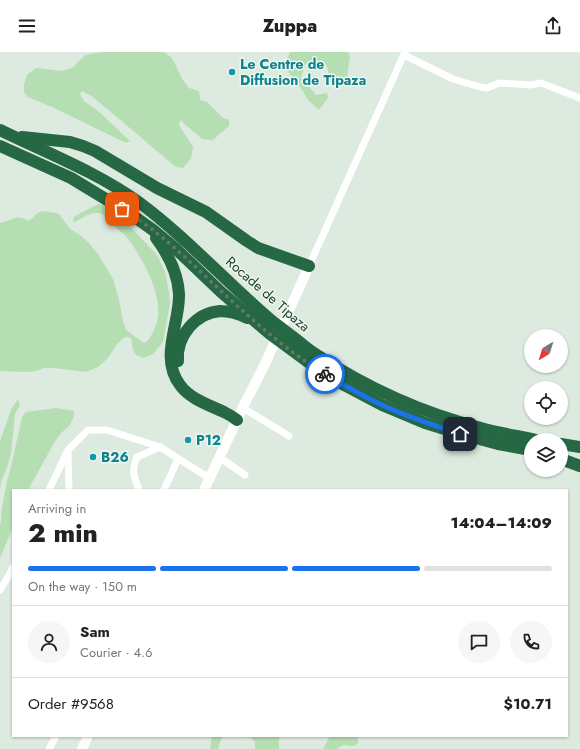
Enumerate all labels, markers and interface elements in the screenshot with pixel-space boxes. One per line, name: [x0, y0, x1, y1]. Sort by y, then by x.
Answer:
text: Zuppa: [263, 13, 317, 39]
icon: menu: [16, 15, 38, 37]
icon: share: [542, 15, 564, 37]
place label: Le Centre de Diffusion de Tipaza: [240, 54, 366, 90]
marker: Le Centre de Diffusion de Tipaza: [227, 67, 237, 77]
pin: [105, 192, 139, 226]
icon: bag: [111, 198, 133, 220]
street label: Rocade de Tipaza: [222, 252, 314, 336]
north arrow: [524, 329, 568, 373]
map controls: [524, 329, 568, 477]
courier: [305, 354, 345, 394]
icon: bike: [314, 363, 336, 385]
button: locate: [524, 381, 568, 425]
pin: [443, 417, 477, 451]
icon: home: [449, 423, 471, 445]
place label: P12: [196, 430, 221, 450]
button: layers: [524, 433, 568, 477]
marker: P12: [183, 435, 193, 445]
place label: B26: [101, 447, 129, 467]
marker: B26: [88, 452, 98, 462]
text: Arriving in: [28, 499, 86, 518]
text: 14:04–14:09: [451, 512, 552, 534]
text: 2 min: [28, 514, 98, 552]
text: On the way · 150 m: [28, 577, 137, 596]
button: person: [28, 621, 70, 663]
text: Sam: [80, 621, 110, 643]
button: chat: [458, 621, 500, 663]
button: phone: [510, 621, 552, 663]
text: Courier · 4.6: [80, 643, 153, 662]
text: Order #9568: [28, 693, 114, 715]
text: $10.71: [504, 693, 552, 715]

